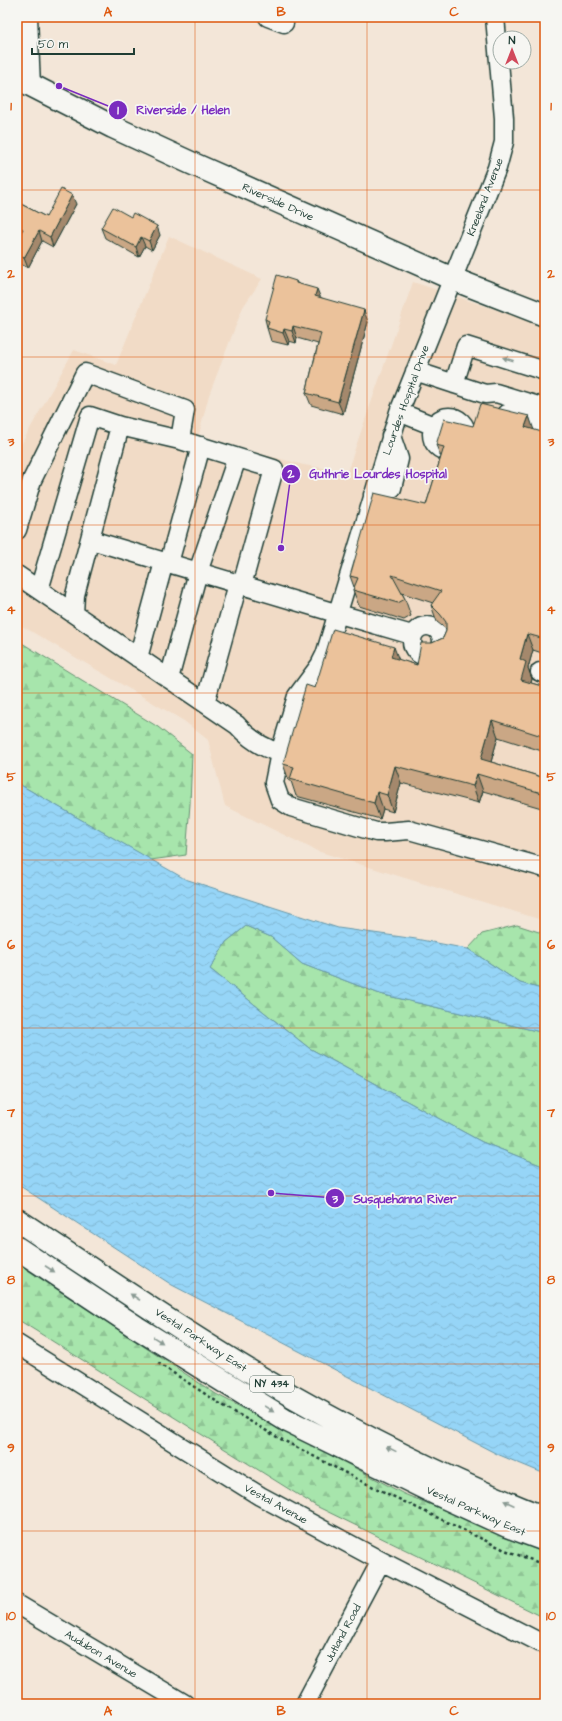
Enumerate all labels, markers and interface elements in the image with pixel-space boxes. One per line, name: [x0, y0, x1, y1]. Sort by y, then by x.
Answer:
text: A: [104, 3, 113, 21]
text: B: [276, 3, 286, 21]
text: C: [449, 3, 459, 21]
scale bar: [32, 30, 134, 56]
north arrow: [492, 30, 532, 70]
text: N: [509, 33, 516, 48]
text: 50 m: [38, 36, 69, 53]
text: 1: [10, 97, 12, 115]
text: 1: [550, 97, 552, 115]
callout: Riverside / Helen: [108, 98, 237, 122]
text: 1: [117, 102, 119, 119]
text: Riverside / Helen: [136, 102, 230, 119]
street label: Kneeland Avenue: [463, 156, 507, 238]
street label: Riverside Drive: [240, 180, 316, 225]
text: 2: [6, 265, 15, 283]
text: 2: [546, 265, 555, 283]
street label: Lourdes Hospital Drive: [379, 343, 433, 457]
one-way arrow: [502, 356, 514, 362]
text: 3: [7, 433, 15, 451]
text: 3: [547, 433, 555, 451]
callout: Guthrie Lourdes Hospital: [281, 462, 455, 486]
text: 2: [287, 466, 295, 483]
text: Guthrie Lourdes Hospital: [309, 466, 447, 484]
text: 4: [7, 601, 16, 619]
text: 4: [547, 601, 556, 619]
text: 5: [6, 768, 16, 786]
text: 5: [546, 768, 556, 786]
text: 6: [7, 936, 16, 954]
text: 6: [547, 936, 556, 954]
text: 7: [6, 1104, 16, 1122]
text: 7: [546, 1104, 556, 1122]
callout: Susquehanna River: [325, 1186, 465, 1210]
text: 3: [331, 1191, 339, 1208]
text: Susquehanna River: [352, 1191, 457, 1209]
one-way arrow: [44, 1266, 55, 1273]
text: 8: [7, 1271, 16, 1289]
text: 8: [547, 1271, 556, 1289]
one-way arrow: [129, 1293, 140, 1301]
street label: Vestal Parkway East: [152, 1305, 250, 1377]
one-way arrow: [152, 1337, 164, 1344]
road number: NY 434: [250, 1376, 294, 1392]
one-way arrow: [264, 1405, 274, 1413]
text: 9: [7, 1439, 15, 1457]
text: 9: [547, 1439, 555, 1457]
one-way arrow: [385, 1446, 397, 1452]
street label: Vestal Avenue: [242, 1480, 310, 1528]
street label: Vestal Parkway East: [424, 1482, 528, 1541]
one-way arrow: [503, 1500, 515, 1506]
street label: Jutland Road: [321, 1601, 365, 1665]
text: 10: [6, 1607, 17, 1625]
text: 10: [546, 1607, 557, 1625]
street label: Audubon Avenue: [62, 1626, 140, 1682]
text: A: [104, 1702, 113, 1720]
text: B: [276, 1702, 286, 1720]
text: C: [449, 1702, 459, 1720]

